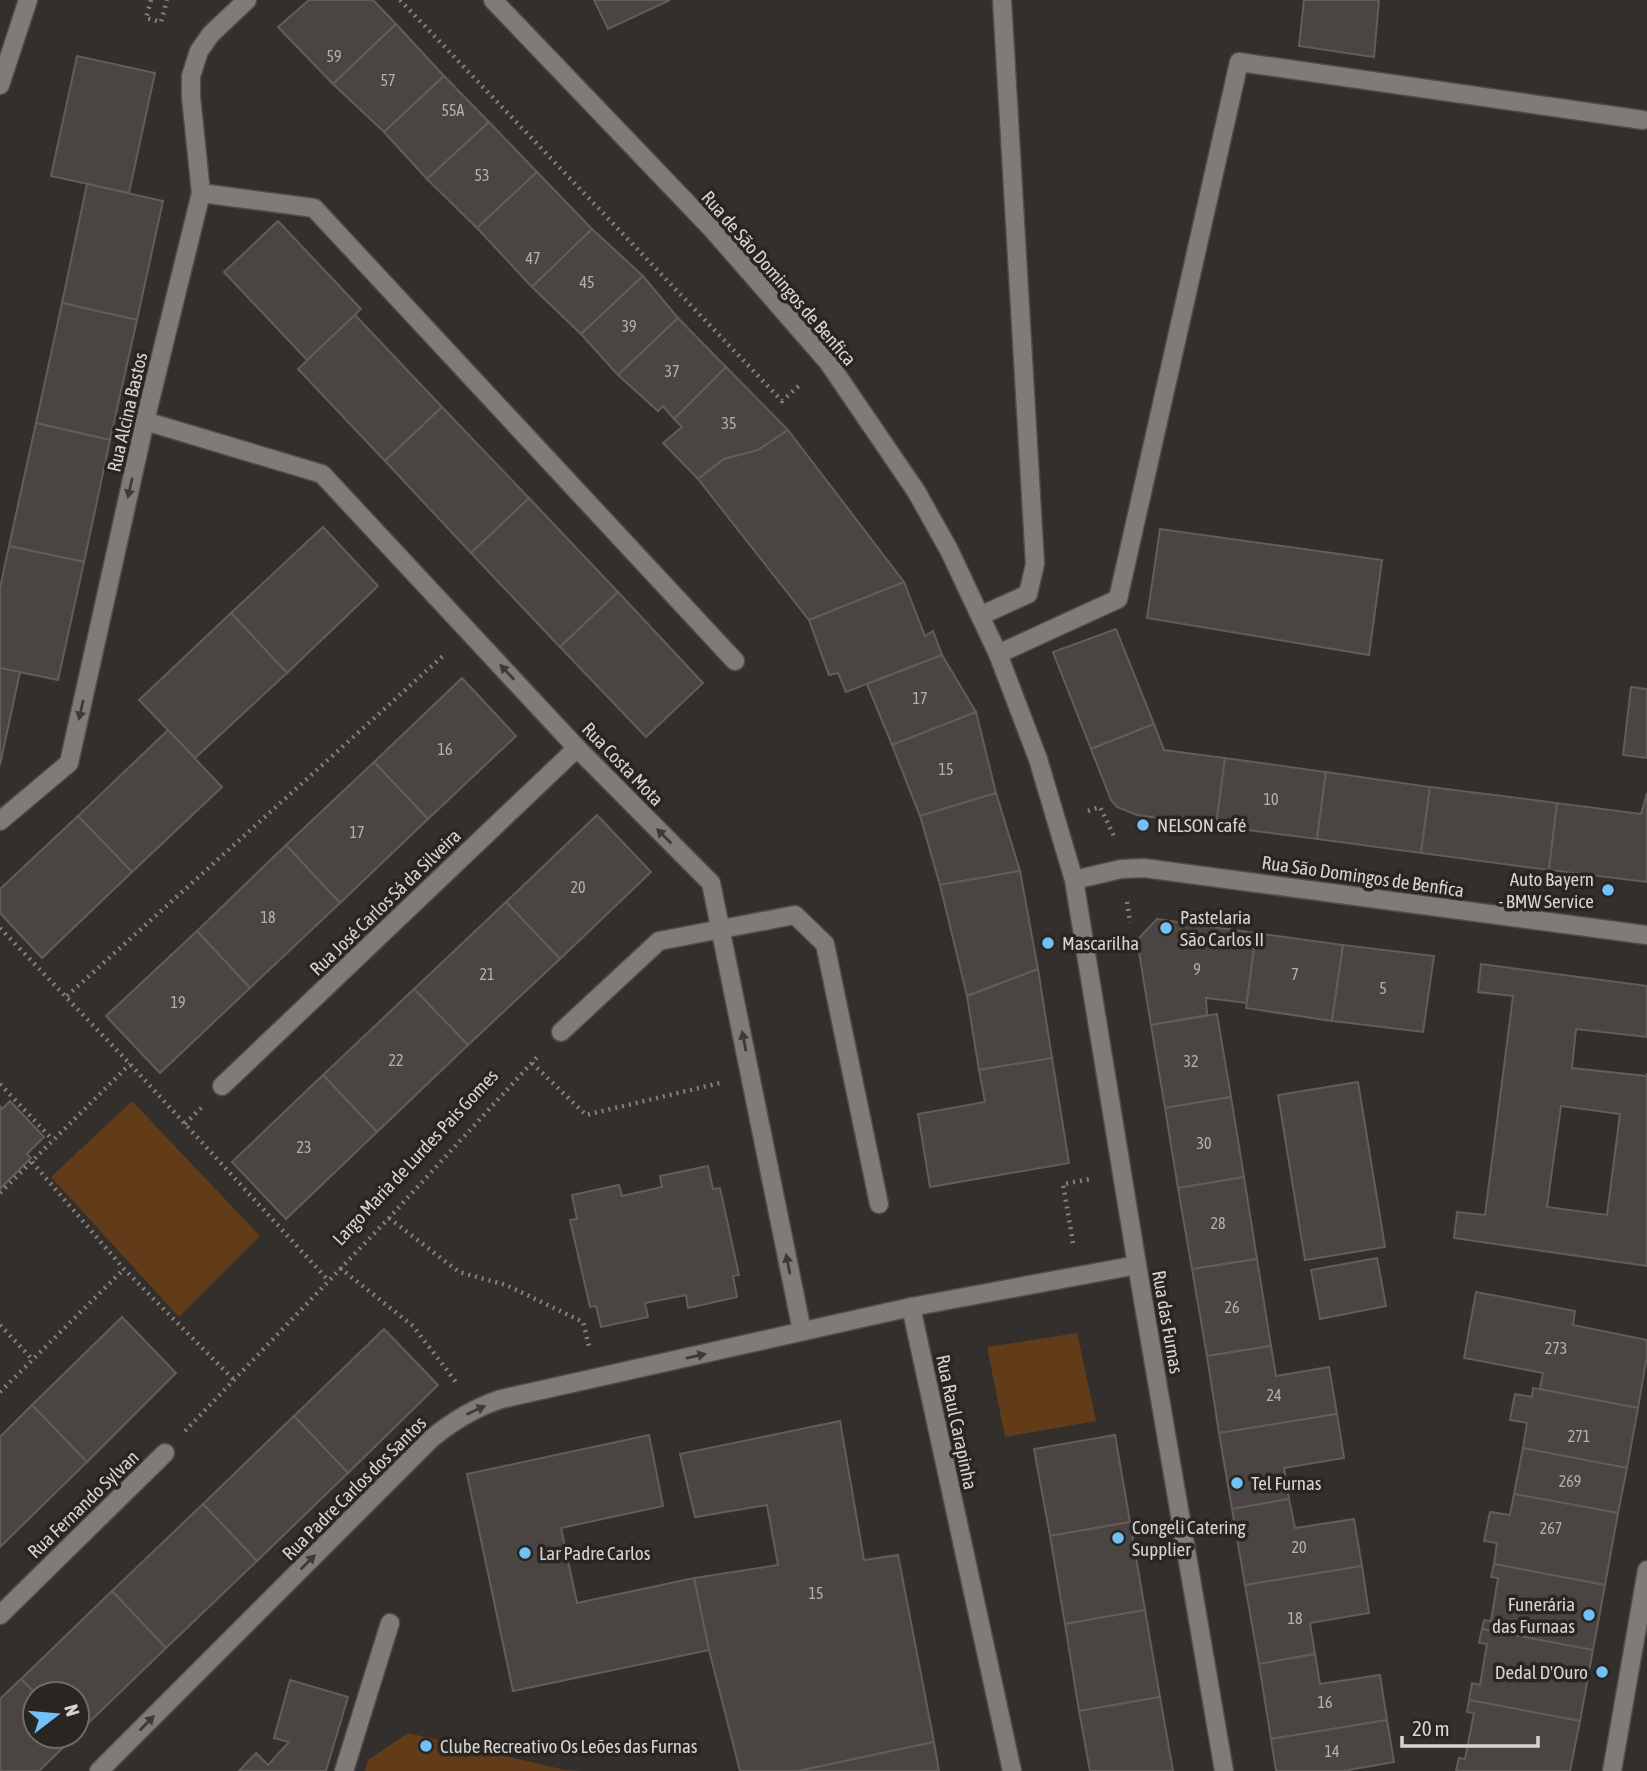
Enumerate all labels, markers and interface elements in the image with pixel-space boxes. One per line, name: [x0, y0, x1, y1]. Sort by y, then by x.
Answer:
house number: 59: [326, 47, 342, 65]
house number: 57: [380, 71, 396, 89]
house number: 55A: [442, 101, 465, 119]
house number: 53: [474, 166, 490, 184]
street label: Rua de São Domingos de Benfica: [697, 186, 861, 370]
house number: 47: [525, 249, 541, 267]
house number: 45: [579, 273, 595, 291]
house number: 39: [621, 317, 637, 335]
street label: Rua Alcina Bastos: [103, 350, 151, 474]
house number: 37: [664, 362, 680, 380]
house number: 35: [721, 414, 737, 432]
one-way arrow: [125, 477, 136, 499]
one-way arrow: [499, 664, 515, 681]
house number: 17: [912, 689, 928, 707]
one-way arrow: [75, 699, 86, 721]
street label: Rua Costa Mota: [578, 718, 668, 810]
house number: 16: [437, 740, 453, 758]
house number: 15: [938, 760, 954, 778]
house number: 10: [1263, 790, 1279, 808]
place label: NELSON café: [1157, 814, 1246, 836]
marker: NELSON café: [1135, 817, 1151, 833]
house number: 17: [349, 823, 365, 841]
street label: Rua José Carlos Sá da Silveira: [305, 824, 465, 980]
one-way arrow: [656, 827, 673, 844]
street label: Rua São Domingos de Benfica: [1261, 851, 1465, 901]
place label: Auto Bayern - BMW Service: [1498, 868, 1594, 912]
house number: 20: [570, 878, 586, 896]
marker: Auto Bayern - BMW Service: [1600, 882, 1616, 898]
place label: Pastelaria São Carlos II: [1180, 906, 1264, 950]
house number: 18: [260, 908, 276, 926]
marker: Pastelaria São Carlos II: [1158, 920, 1174, 936]
place label: Mascarilha: [1062, 932, 1139, 954]
marker: Mascarilha: [1040, 935, 1056, 951]
house number: 9: [1193, 960, 1201, 978]
house number: 21: [479, 965, 495, 983]
house number: 7: [1291, 965, 1299, 983]
house number: 5: [1379, 979, 1387, 997]
house number: 19: [170, 993, 186, 1011]
one-way arrow: [738, 1030, 749, 1052]
house number: 22: [388, 1051, 404, 1069]
house number: 32: [1183, 1052, 1199, 1070]
street label: Largo Maria de Lurdes Pais Gomes: [328, 1064, 502, 1249]
house number: 30: [1196, 1134, 1212, 1152]
house number: 23: [296, 1138, 312, 1156]
house number: 28: [1210, 1214, 1226, 1232]
one-way arrow: [783, 1253, 794, 1275]
street label: Rua das Furnas: [1148, 1269, 1188, 1376]
house number: 26: [1224, 1298, 1240, 1316]
house number: 273: [1545, 1339, 1567, 1357]
one-way arrow: [685, 1350, 707, 1361]
street label: Rua Raul Carapinha: [932, 1353, 982, 1491]
house number: 24: [1266, 1386, 1282, 1404]
one-way arrow: [465, 1404, 486, 1415]
street label: Rua Padre Carlos dos Santos: [278, 1411, 431, 1564]
house number: 271: [1568, 1427, 1590, 1445]
street label: Rua Fernando Sylvan: [23, 1446, 143, 1562]
place label: Tel Furnas: [1251, 1472, 1322, 1494]
house number: 269: [1559, 1472, 1581, 1490]
marker: Tel Furnas: [1229, 1475, 1245, 1491]
place label: Congeli Catering Supplier: [1132, 1516, 1247, 1560]
house number: 267: [1540, 1519, 1562, 1537]
marker: Congeli Catering Supplier: [1110, 1530, 1126, 1546]
house number: 20: [1291, 1538, 1307, 1556]
place label: Lar Padre Carlos: [539, 1542, 651, 1564]
marker: Lar Padre Carlos: [517, 1545, 533, 1561]
one-way arrow: [300, 1554, 316, 1571]
house number: 15: [808, 1584, 824, 1602]
place label: Funerária das Furnaas: [1492, 1593, 1575, 1637]
marker: Funerária das Furnaas: [1581, 1607, 1597, 1623]
house number: 18: [1287, 1609, 1303, 1627]
place label: Dedal D'Ouro: [1495, 1661, 1588, 1683]
marker: Dedal D'Ouro: [1594, 1664, 1610, 1680]
north arrow: [21, 1680, 91, 1750]
house number: 16: [1317, 1693, 1333, 1711]
text: N: [60, 1702, 84, 1719]
scale bar: [1402, 1704, 1538, 1748]
one-way arrow: [139, 1714, 156, 1731]
text: 20 m: [1412, 1716, 1450, 1740]
place label: Clube Recreativo Os Leões das Furnas: [440, 1735, 698, 1757]
marker: Clube Recreativo Os Leões das Furnas: [418, 1738, 434, 1754]
house number: 14: [1324, 1742, 1340, 1760]

